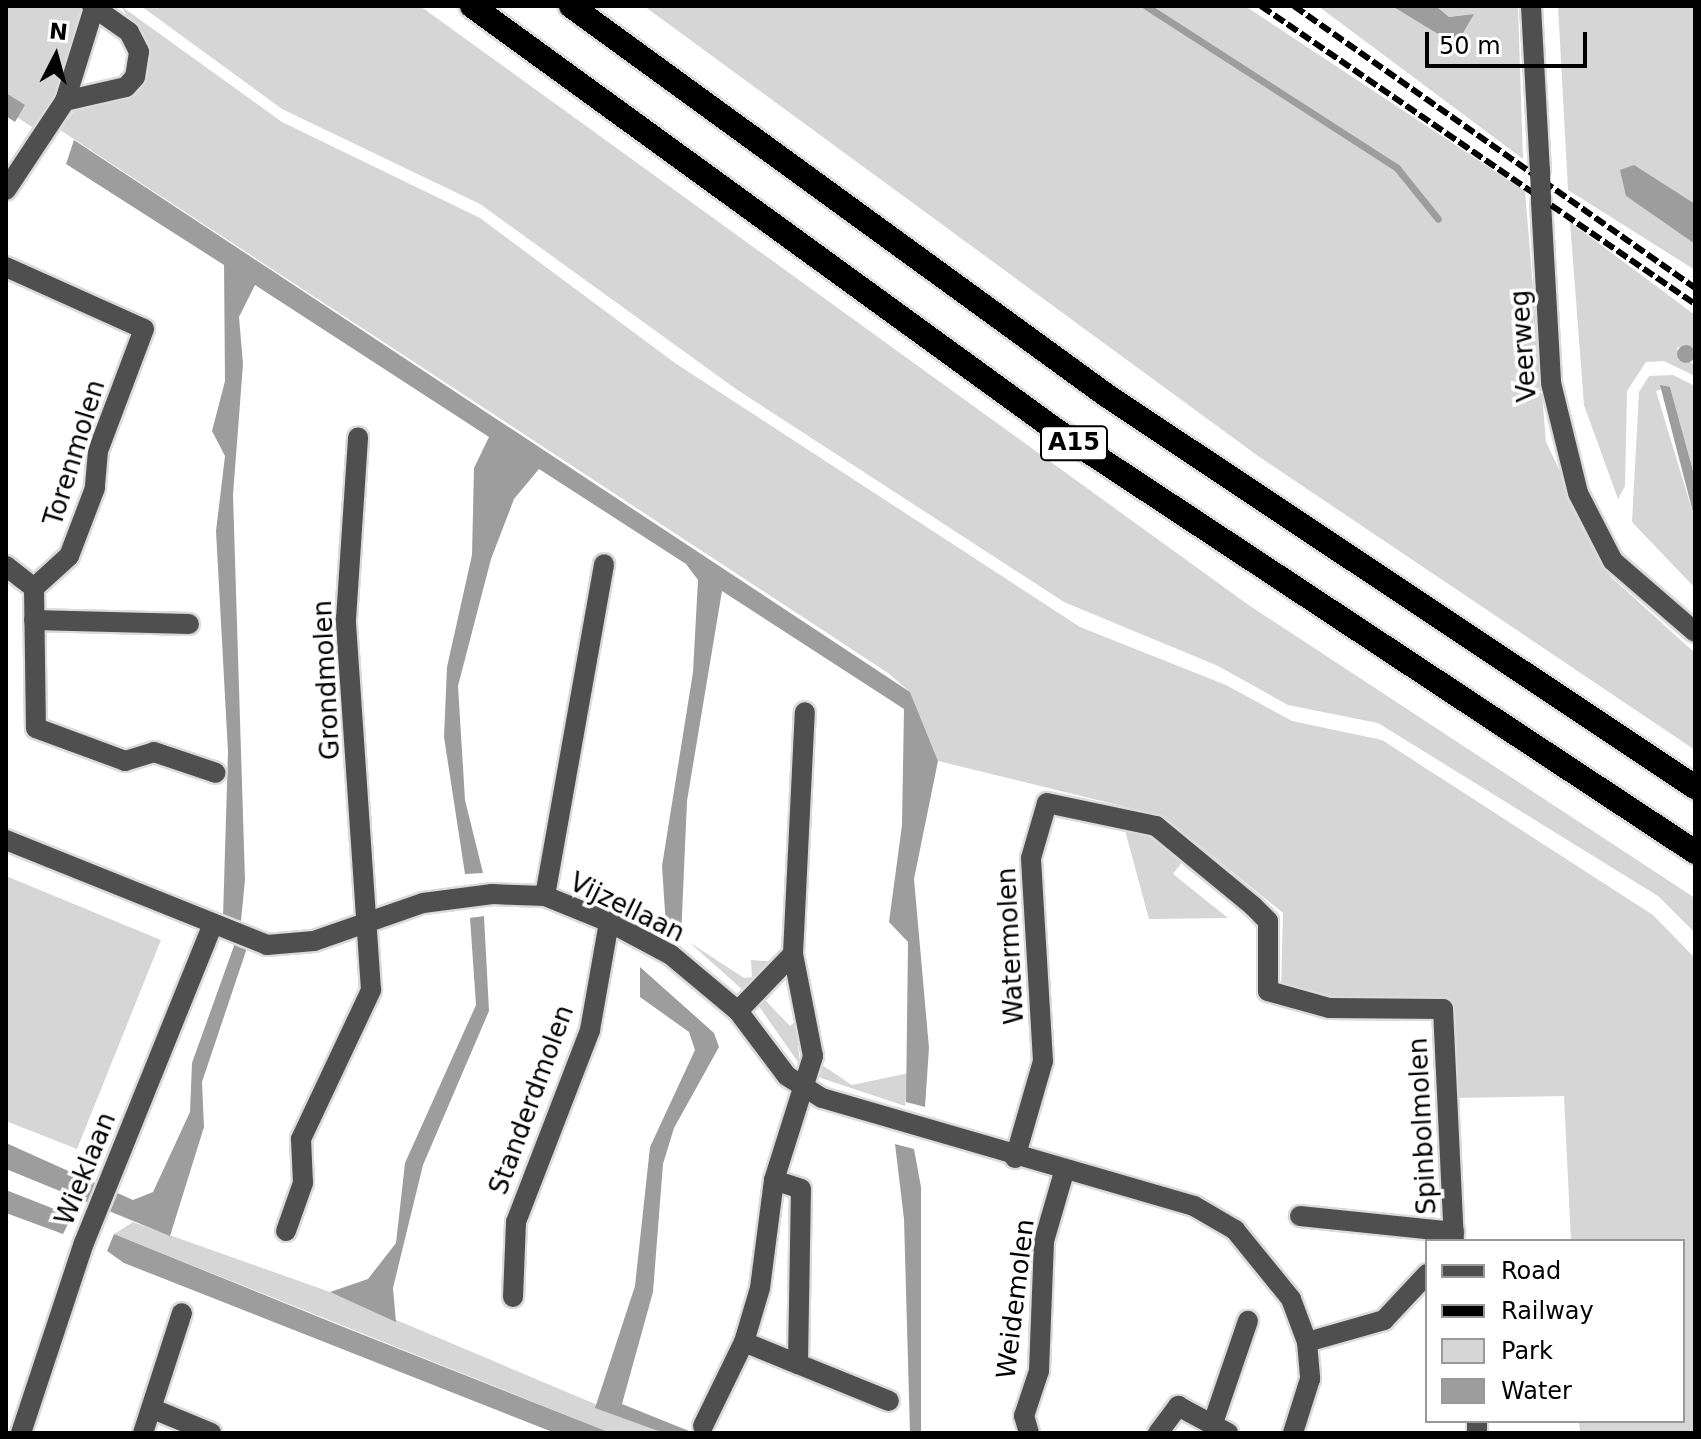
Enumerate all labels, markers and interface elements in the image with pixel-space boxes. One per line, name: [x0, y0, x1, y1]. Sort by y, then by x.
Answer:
north arrow: [16, 16, 96, 96]
scale bar: [1429, 16, 1591, 66]
text: N: [48, 18, 69, 45]
text: 50 m: [1439, 32, 1501, 60]
street label: Veerweg: [1505, 289, 1543, 403]
street label: Torenmolen: [38, 376, 112, 530]
road number: A15: [1040, 423, 1108, 463]
street label: Grondmolen: [307, 599, 347, 761]
street label: Vijzellaan: [564, 867, 690, 949]
street label: Watermolen: [991, 867, 1031, 1025]
street label: Standerdmolen: [483, 1001, 581, 1199]
street label: Spinbolmolen: [1403, 1037, 1443, 1215]
street label: Wieklaan: [49, 1108, 123, 1230]
street label: Weidemolen: [991, 1217, 1041, 1381]
legend: [1425, 1239, 1685, 1423]
text: Road: [1501, 1257, 1561, 1285]
text: Railway: [1501, 1297, 1594, 1325]
text: Park: [1501, 1337, 1553, 1365]
text: Water: [1501, 1377, 1572, 1405]

